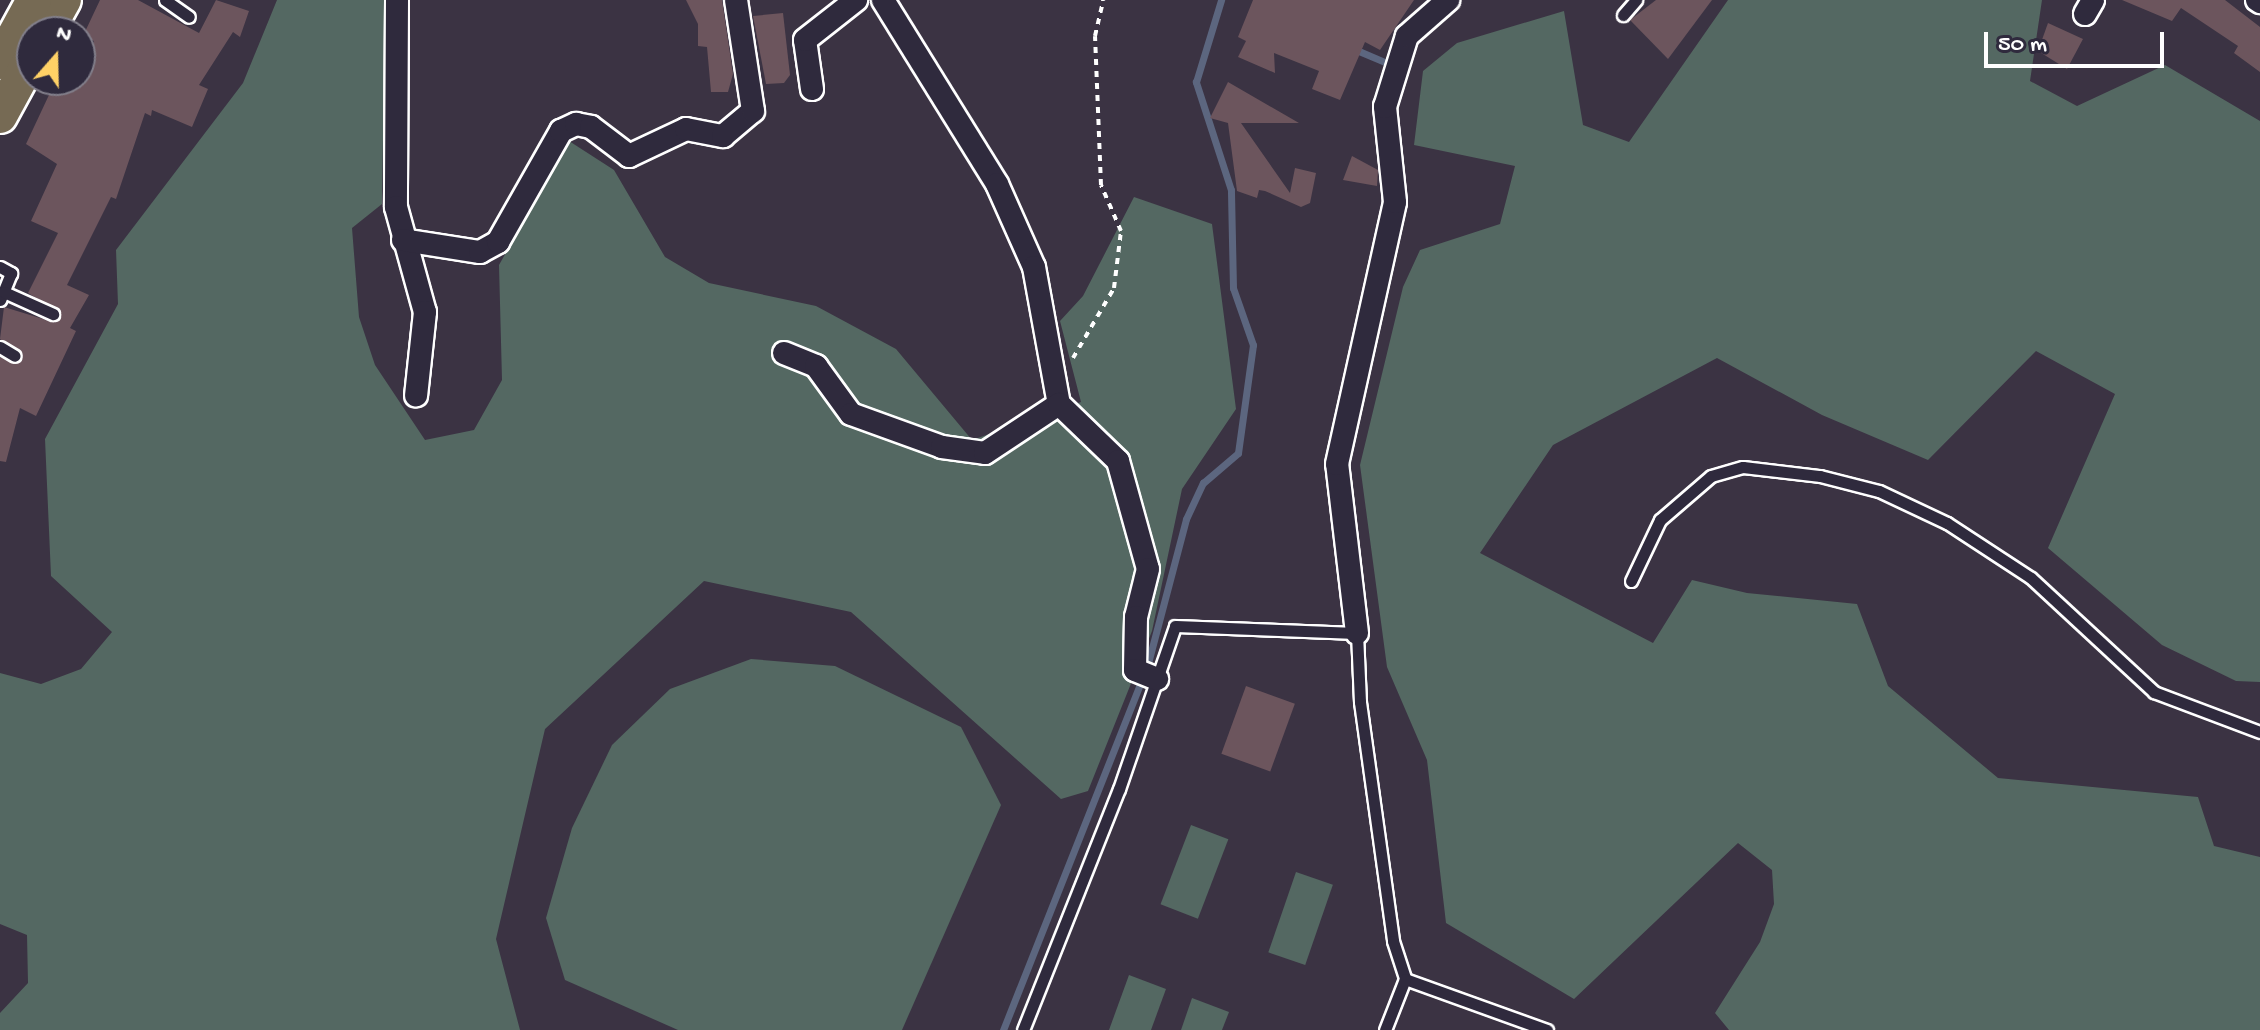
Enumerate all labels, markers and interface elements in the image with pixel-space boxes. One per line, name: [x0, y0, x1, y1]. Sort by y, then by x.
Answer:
north arrow: [16, 16, 96, 96]
scale bar: [1988, 16, 2168, 66]
text: N: [52, 21, 75, 50]
text: 50 m: [1998, 31, 2047, 60]

